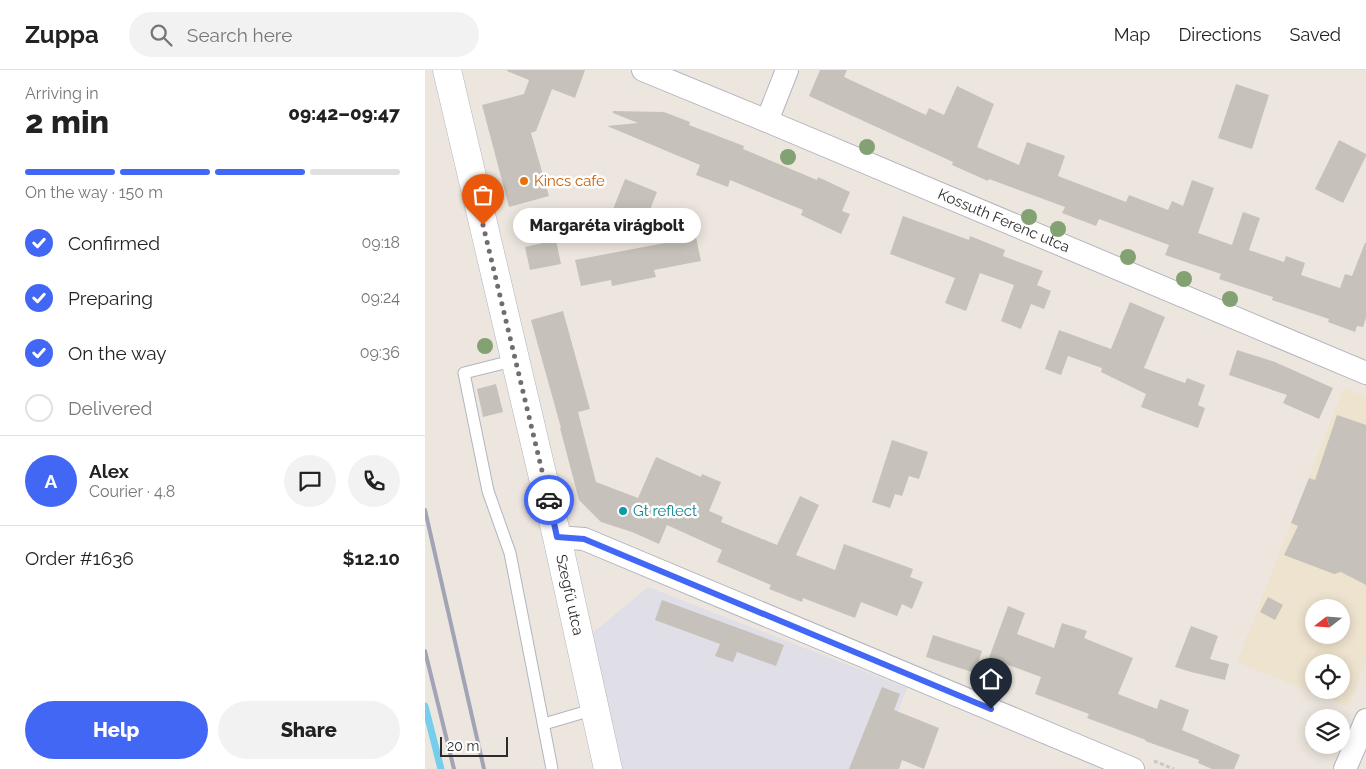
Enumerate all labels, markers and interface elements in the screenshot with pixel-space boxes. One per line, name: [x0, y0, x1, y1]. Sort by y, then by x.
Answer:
search box: [129, 12, 479, 57]
text: Zuppa: [25, 20, 99, 49]
icon: search: [147, 21, 175, 49]
text: Search here: [187, 24, 292, 46]
text: Map: [1114, 24, 1150, 45]
text: Directions: [1178, 24, 1262, 45]
text: Saved: [1290, 24, 1341, 45]
text: Arriving in: [25, 84, 99, 103]
text: 09:42–09:47: [288, 102, 400, 124]
text: 2 min: [25, 103, 109, 140]
place label: Kincs cafe: [534, 172, 605, 190]
pin: [462, 174, 504, 225]
marker: Kincs cafe: [518, 175, 530, 187]
icon: bag: [469, 181, 497, 209]
text: On the way · 150 m: [25, 183, 163, 202]
street label: Kossuth Ferenc utca: [935, 185, 1072, 256]
callout: Margaréta virágbolt: [513, 208, 701, 242]
text: Margaréta virágbolt: [530, 216, 684, 235]
icon: check: [25, 229, 53, 257]
text: Confirmed: [68, 232, 160, 254]
text: 09:18: [361, 233, 400, 252]
icon: check: [25, 284, 53, 312]
text: Preparing: [68, 287, 153, 309]
text: 09:24: [361, 288, 400, 307]
icon: check: [25, 339, 53, 367]
text: On the way: [68, 342, 167, 364]
text: 09:36: [360, 343, 400, 362]
text: Delivered: [68, 397, 152, 419]
button: chat: [284, 455, 336, 507]
button: phone: [348, 455, 400, 507]
text: Alex: [89, 460, 129, 482]
text: A: [45, 470, 57, 492]
courier: [524, 475, 574, 525]
text: Courier · 4.8: [89, 482, 175, 501]
icon: car: [535, 486, 563, 514]
place label: Gt reflect: [633, 502, 697, 520]
marker: Gt reflect: [617, 505, 629, 517]
text: Order #1636: [25, 547, 134, 569]
text: $12.10: [343, 547, 400, 569]
street label: Szegfű utca: [552, 553, 587, 637]
north arrow: [1305, 599, 1350, 644]
map controls: [1305, 599, 1350, 754]
button: locate: [1305, 654, 1350, 699]
pin: [970, 658, 1012, 709]
icon: home: [977, 665, 1005, 693]
button: Help: [25, 701, 208, 759]
button: Share: [218, 701, 400, 759]
button: layers: [1305, 709, 1350, 754]
scale bar: [440, 734, 507, 757]
text: 20 m: [447, 738, 479, 754]

